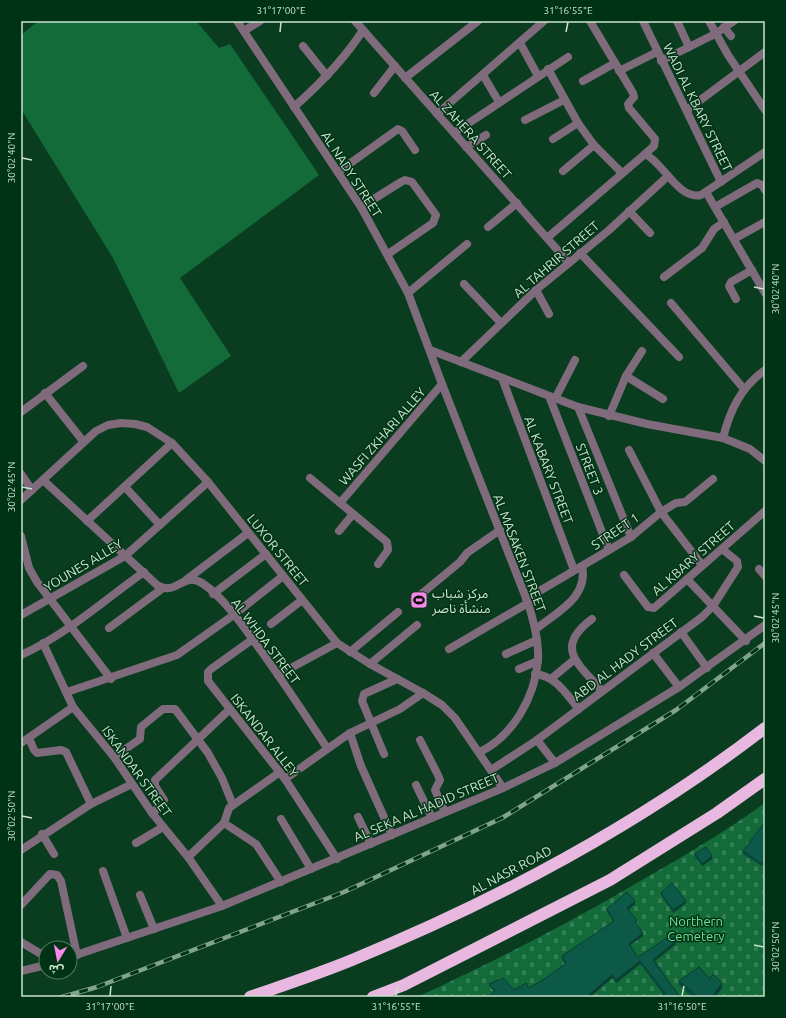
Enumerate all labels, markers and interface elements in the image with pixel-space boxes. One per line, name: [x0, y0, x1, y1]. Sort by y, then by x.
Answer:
text: 31°17'00"E: [256, 5, 306, 16]
text: 31°16'55"E: [543, 5, 593, 16]
street label: WADI AL KBARY STREET: [661, 41, 735, 173]
street label: AL ZAHERA STREET: [428, 87, 514, 181]
street label: AL NADY STREET: [319, 129, 385, 219]
text: 30°02'40"N: [6, 133, 17, 183]
street label: AL TAHRIR STREET: [510, 218, 602, 300]
text: 30°02'40"N: [770, 264, 781, 314]
street label: WASFI ZKHARI ALLEY: [336, 384, 428, 487]
street label: AL KABARY STREET: [522, 414, 576, 526]
street label: STREET 3: [574, 441, 606, 497]
text: 30°02'45"N: [6, 462, 17, 512]
street label: AL MASAKEN STREET: [491, 492, 549, 614]
street label: STREET 1: [589, 510, 641, 552]
street label: LUXOR STREET: [245, 511, 311, 589]
street label: AL KBARY STREET: [649, 518, 737, 598]
street label: YOUNES ALLEY: [41, 536, 125, 594]
place label: مركز شباب منشأة ناصر: [431, 586, 491, 616]
sports icon: مركز شباب منشأة ناصر: [409, 590, 429, 610]
text: 30°02'45"N: [770, 593, 781, 643]
street label: AL WHDA STREET: [229, 595, 303, 687]
street label: ABD AL HADY STREET: [570, 615, 680, 703]
street label: ISKANDAR ALLEY: [228, 691, 302, 780]
street label: ISKANDAR STREET: [99, 723, 175, 819]
street label: AL SEKA AL HADID STREET: [351, 770, 501, 844]
text: 30°02'50"N: [6, 791, 17, 841]
street label: AL NASR ROAD: [468, 843, 554, 897]
park label: Northern Cemetery: [667, 914, 725, 943]
text: 30°02'50"N: [770, 922, 781, 972]
north arrow: [38, 940, 78, 980]
text: ش: [48, 962, 65, 977]
text: 31°17'00"E: [85, 1001, 135, 1012]
text: 31°16'55"E: [371, 1001, 421, 1012]
text: 31°16'50"E: [657, 1001, 707, 1012]

